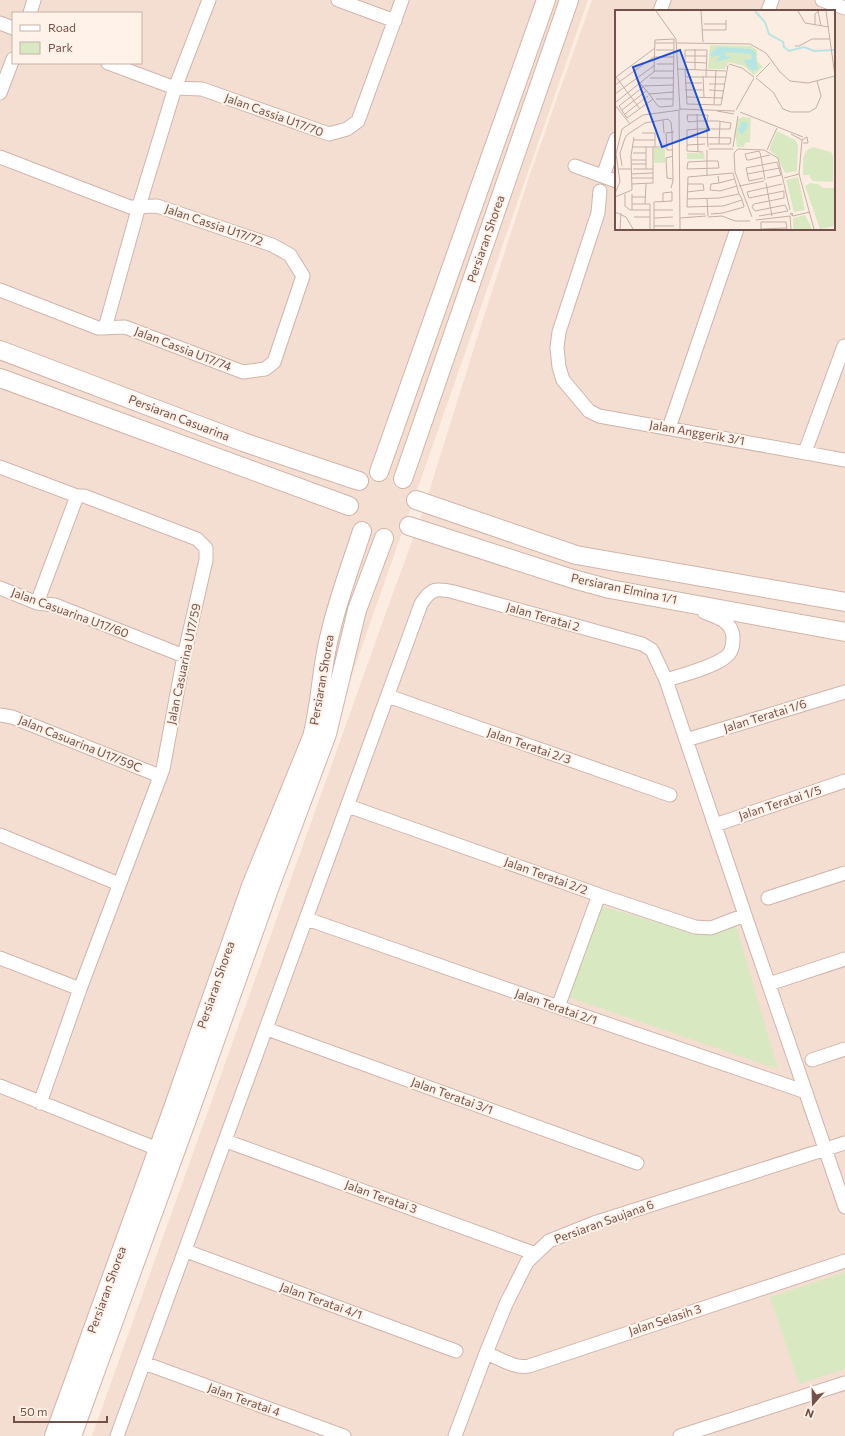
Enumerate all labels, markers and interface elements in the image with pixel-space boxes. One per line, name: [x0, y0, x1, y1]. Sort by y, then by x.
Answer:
inset map: [615, 10, 835, 230]
legend: [12, 12, 142, 64]
text: Road: [48, 20, 76, 34]
text: Park: [48, 40, 74, 54]
street label: Jalan Cassia U17/70: [223, 90, 326, 139]
street label: Persiaran Shorea: [464, 193, 507, 284]
street label: Jalan Cassia U17/72: [163, 201, 266, 248]
street label: Jalan Cassia U17/74: [132, 323, 234, 374]
street label: Persiaran Casuarina: [127, 391, 232, 443]
street label: Jalan Anggerik 3/1: [648, 417, 746, 448]
street label: Persiaran Elmina 1/1: [570, 570, 678, 606]
street label: Jalan Casuarina U17/60: [9, 584, 131, 641]
street label: Jalan Teratai 2: [505, 599, 582, 634]
street label: Jalan Casuarina U17/59: [163, 602, 204, 726]
street label: Persiaran Shorea: [306, 634, 336, 726]
street label: Jalan Teratai 1/6: [721, 696, 808, 735]
street label: Jalan Casuarina U17/59C: [16, 712, 144, 775]
street label: Jalan Teratai 2/3: [485, 724, 573, 767]
street label: Jalan Teratai 1/5: [737, 782, 823, 823]
street label: Jalan Teratai 2/2: [502, 854, 590, 898]
street label: Persiaran Shorea: [194, 939, 237, 1030]
street label: Jalan Teratai 2/1: [513, 985, 599, 1028]
street label: Jalan Teratai 3/1: [409, 1074, 495, 1117]
street label: Jalan Teratai 3: [343, 1177, 419, 1217]
street label: Persiaran Saujana 6: [552, 1196, 656, 1246]
street label: Persiaran Shorea: [84, 1244, 128, 1335]
street label: Jalan Teratai 4/1: [278, 1279, 364, 1322]
street label: Jalan Selasih 3: [627, 1301, 703, 1338]
street label: Jalan Teratai 4: [206, 1379, 282, 1420]
north arrow: [793, 1384, 833, 1424]
scale bar: [14, 1398, 107, 1424]
text: 50 m: [20, 1404, 48, 1418]
text: N: [803, 1406, 816, 1421]

